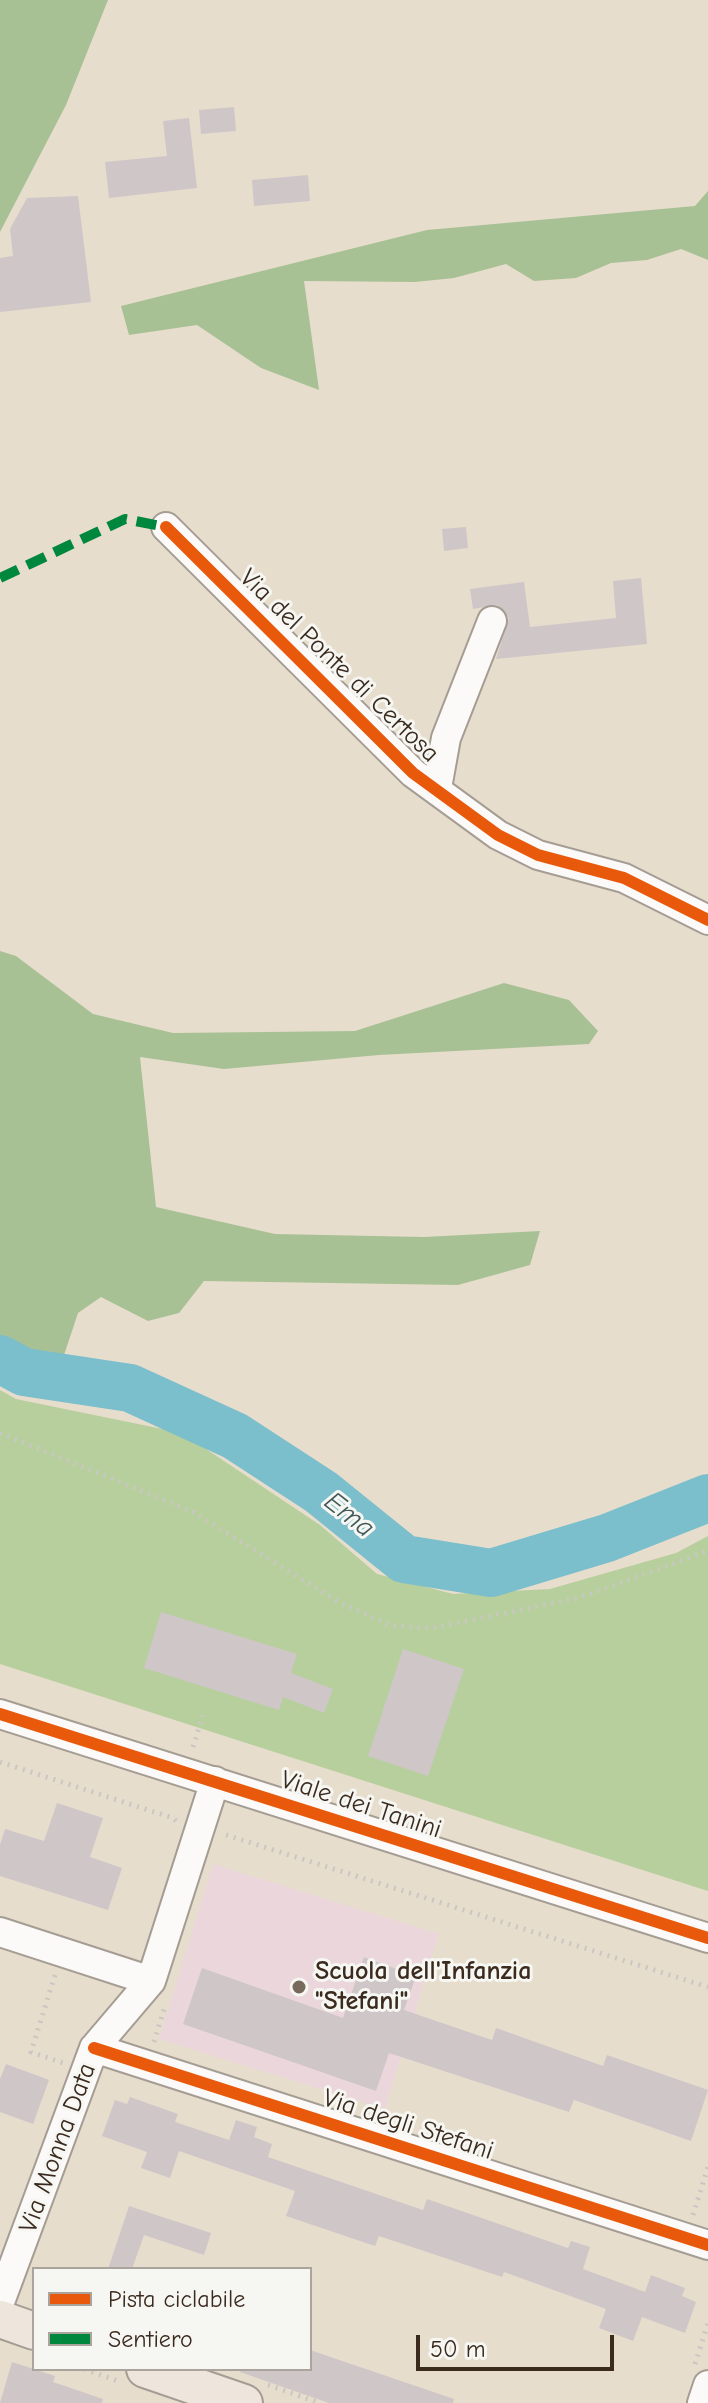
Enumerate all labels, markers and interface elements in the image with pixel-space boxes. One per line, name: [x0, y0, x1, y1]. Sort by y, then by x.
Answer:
street label: Via del Ponte di Certosa: [233, 563, 445, 769]
water label: Ema: [317, 1485, 381, 1545]
street label: Viale dei Tanini: [277, 1764, 445, 1846]
place label: Scuola dell'Infanzia "Stefani": [315, 1956, 531, 2018]
marker: Scuola dell'Infanzia "Stefani": [290, 1978, 308, 1996]
street label: Via Monna Data: [13, 2059, 103, 2237]
street label: Via degli Stefani: [319, 2083, 497, 2167]
legend: [32, 2267, 312, 2371]
text: Pista ciclabile: [108, 2285, 245, 2313]
scale bar: [420, 2319, 618, 2369]
text: Sentiero: [108, 2325, 193, 2353]
text: 50 m: [430, 2335, 486, 2363]

